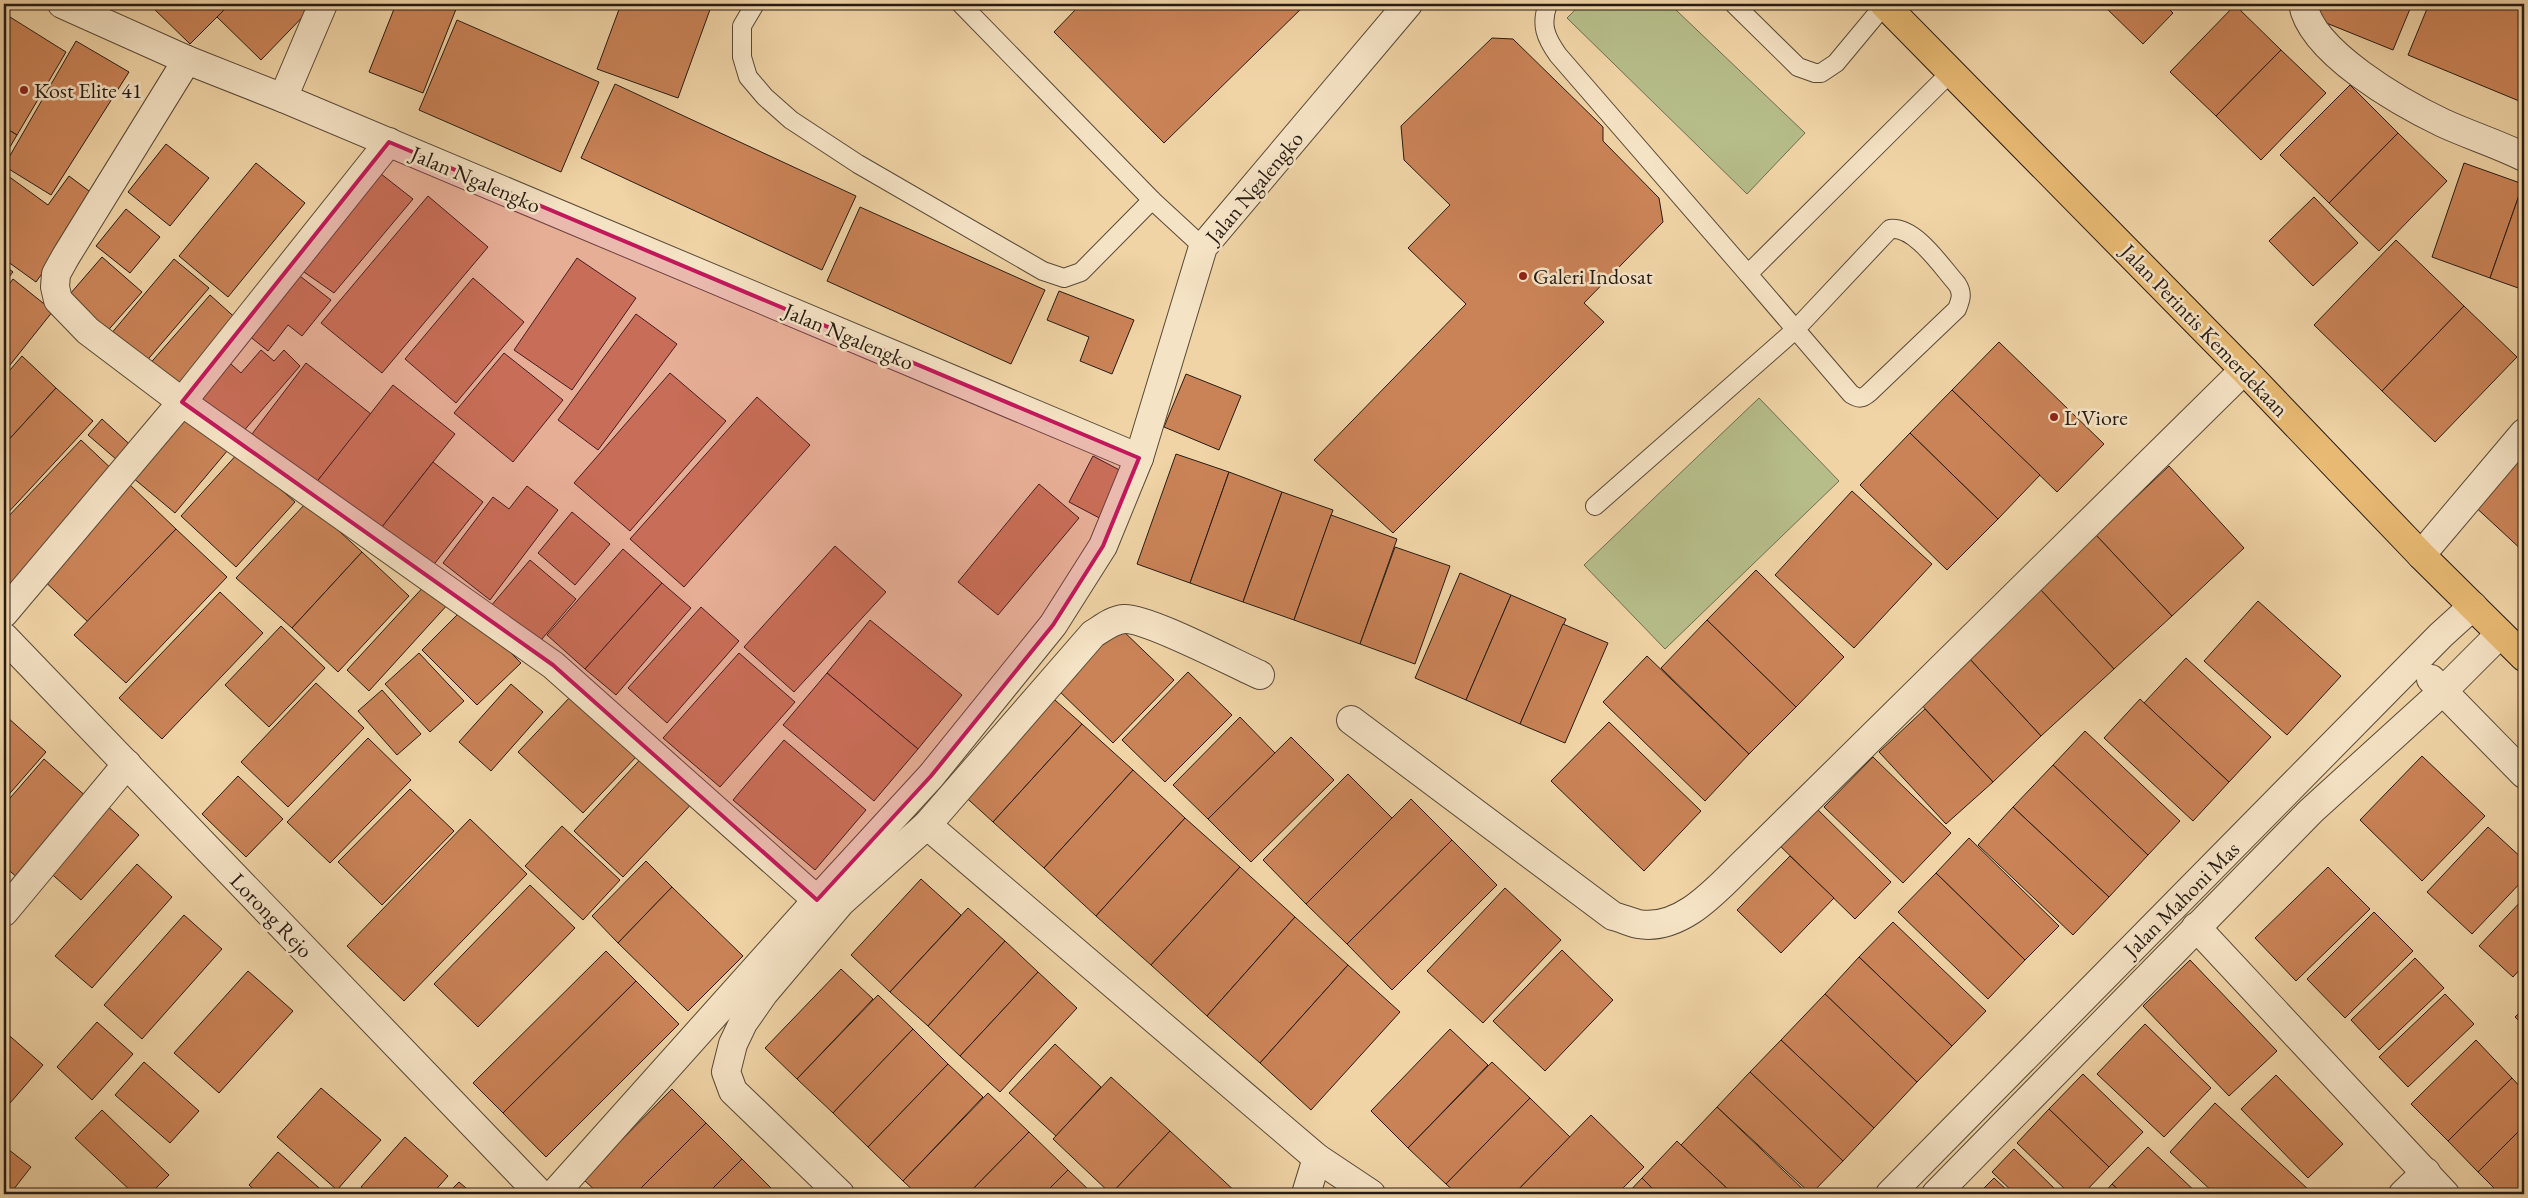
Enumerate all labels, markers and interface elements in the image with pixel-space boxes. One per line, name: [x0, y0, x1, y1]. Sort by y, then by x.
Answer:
place label: Kost Elite 41: [34, 76, 142, 105]
marker: Kost Elite 41: [18, 84, 30, 96]
street label: Jalan Ngalengko: [1198, 125, 1310, 251]
street label: Jalan Ngalengko: [405, 138, 545, 220]
street label: Jalan Perintis Kemerdekaan: [2113, 236, 2295, 423]
place label: Galeri Indosat: [1533, 262, 1653, 291]
marker: Galeri Indosat: [1517, 270, 1529, 282]
street label: Jalan Ngalengko: [778, 295, 918, 377]
place label: L'Viore: [2064, 403, 2128, 432]
marker: L'Viore: [2048, 411, 2060, 423]
street label: Jalan Mahoni Mas: [2115, 835, 2246, 965]
street label: Lorong Rejo: [224, 867, 320, 964]

